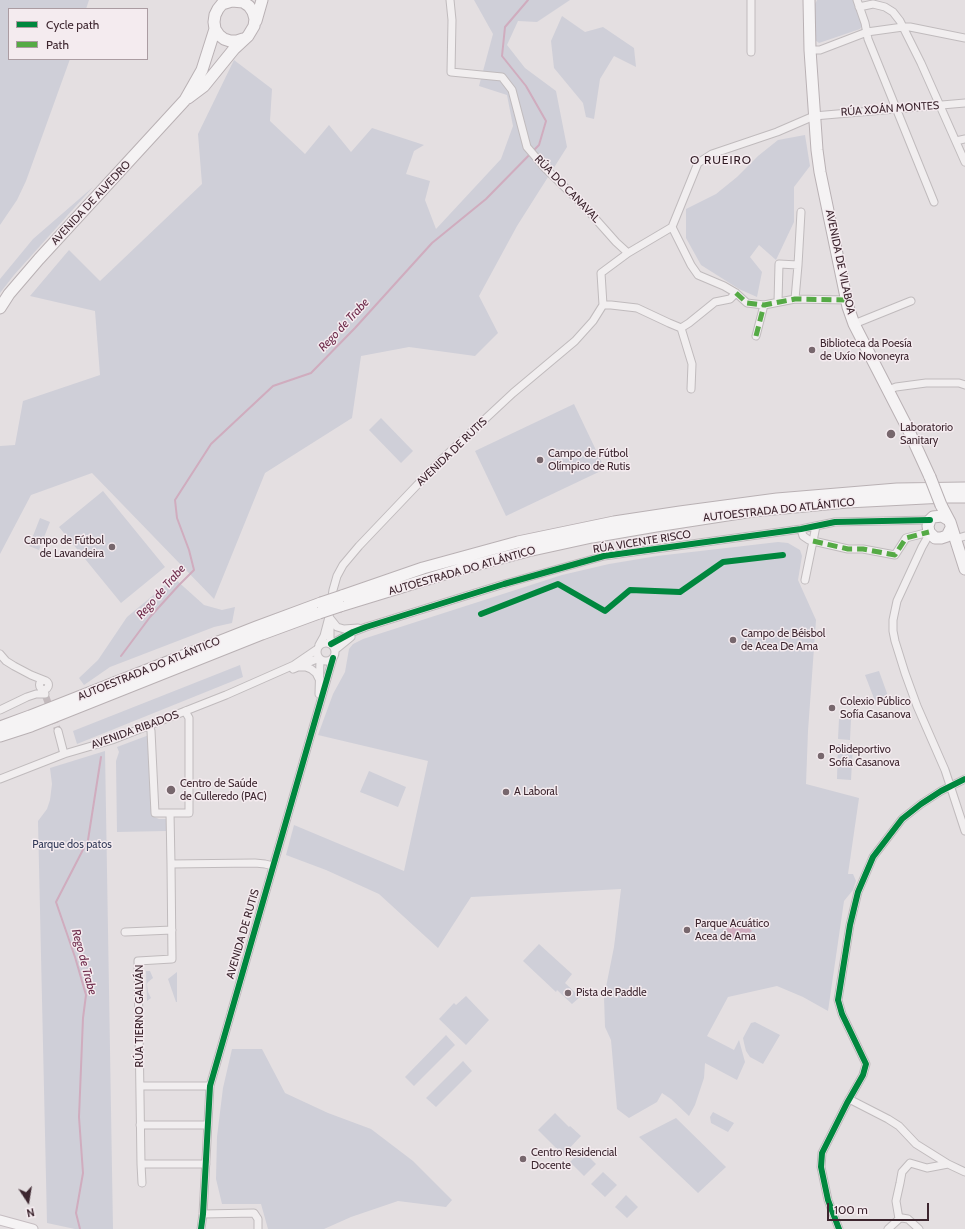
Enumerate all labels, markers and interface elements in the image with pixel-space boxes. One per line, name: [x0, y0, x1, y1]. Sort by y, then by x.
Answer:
legend: [8, 8, 148, 60]
text: Cycle path: [46, 17, 99, 32]
text: Path: [46, 37, 69, 52]
street label: RÚA XOÁN MONTES: [840, 99, 940, 119]
street label: RÚA DO CANAVAL: [531, 153, 603, 225]
district label: O RUEIRO: [690, 153, 752, 167]
street label: AVENIDA DE ALVEDRO: [49, 158, 133, 248]
street label: AVENIDA DE VILABOA: [822, 208, 858, 316]
water label: Rego de Trabe: [316, 295, 372, 355]
place label: Biblioteca da Poesía de Uxío Novoneyra: [820, 337, 912, 363]
marker: Biblioteca da Poesía de Uxío Novoneyra: [807, 345, 817, 355]
street label: AVENIDA DE RUTIS: [414, 415, 490, 489]
place label: Laboratorio Sanitary: [900, 421, 953, 447]
marker: Laboratorio Sanitary: [885, 428, 897, 440]
place label: Campo de Fútbol Olímpico de Rutis: [548, 447, 630, 473]
marker: Campo de Fútbol Olímpico de Rutis: [535, 455, 545, 465]
street label: AUTOESTRADA DO ATLÁNTICO: [703, 495, 855, 525]
street label: RÚA VICENTE RISCO: [592, 528, 692, 556]
place label: Campo de Fútbol de Lavandeira: [24, 534, 104, 560]
marker: Campo de Fútbol de Lavandeira: [107, 542, 117, 552]
street label: AUTOESTRADA DO ATLÁNTICO: [387, 544, 537, 598]
water label: Rego de Trabe: [133, 562, 189, 622]
place label: Campo de Béisbol de Acea De Ama: [741, 627, 825, 653]
street label: AUTOESTRADA DO ATLÁNTICO: [76, 634, 222, 704]
marker: Campo de Béisbol de Acea De Ama: [728, 635, 738, 645]
place label: Colexio Público Sofía Casanova: [840, 695, 911, 721]
marker: Colexio Público Sofía Casanova: [827, 703, 837, 713]
street label: AVENIDA RIBADOS: [89, 708, 181, 752]
place label: Polideportivo Sofía Casanova: [829, 743, 900, 769]
marker: Polideportivo Sofía Casanova: [816, 751, 826, 761]
place label: Centro de Saúde de Culleredo (PAC): [180, 777, 267, 803]
marker: Centro de Saúde de Culleredo (PAC): [165, 784, 177, 796]
place label: A Laboral: [514, 785, 557, 799]
marker: A Laboral: [501, 787, 511, 797]
park label: Parque dos patos: [32, 838, 112, 852]
street label: AVENIDA DE RUTIS: [224, 888, 262, 980]
place label: Parque Acuático Acea de Ama: [695, 917, 769, 943]
marker: Parque Acuático Acea de Ama: [682, 925, 692, 935]
water label: Rego de Trabe: [68, 928, 100, 996]
street label: RÚA TIERNO GALVÁN: [133, 964, 147, 1068]
place label: Pista de Paddle: [576, 986, 647, 1000]
marker: Pista de Paddle: [563, 988, 573, 998]
place label: Centro Residencial Docente: [531, 1146, 617, 1172]
marker: Centro Residencial Docente: [518, 1154, 528, 1164]
north arrow: [8, 1181, 48, 1221]
scale bar: [829, 1195, 931, 1221]
text: 100 m: [834, 1202, 868, 1217]
text: N: [25, 1205, 36, 1220]

